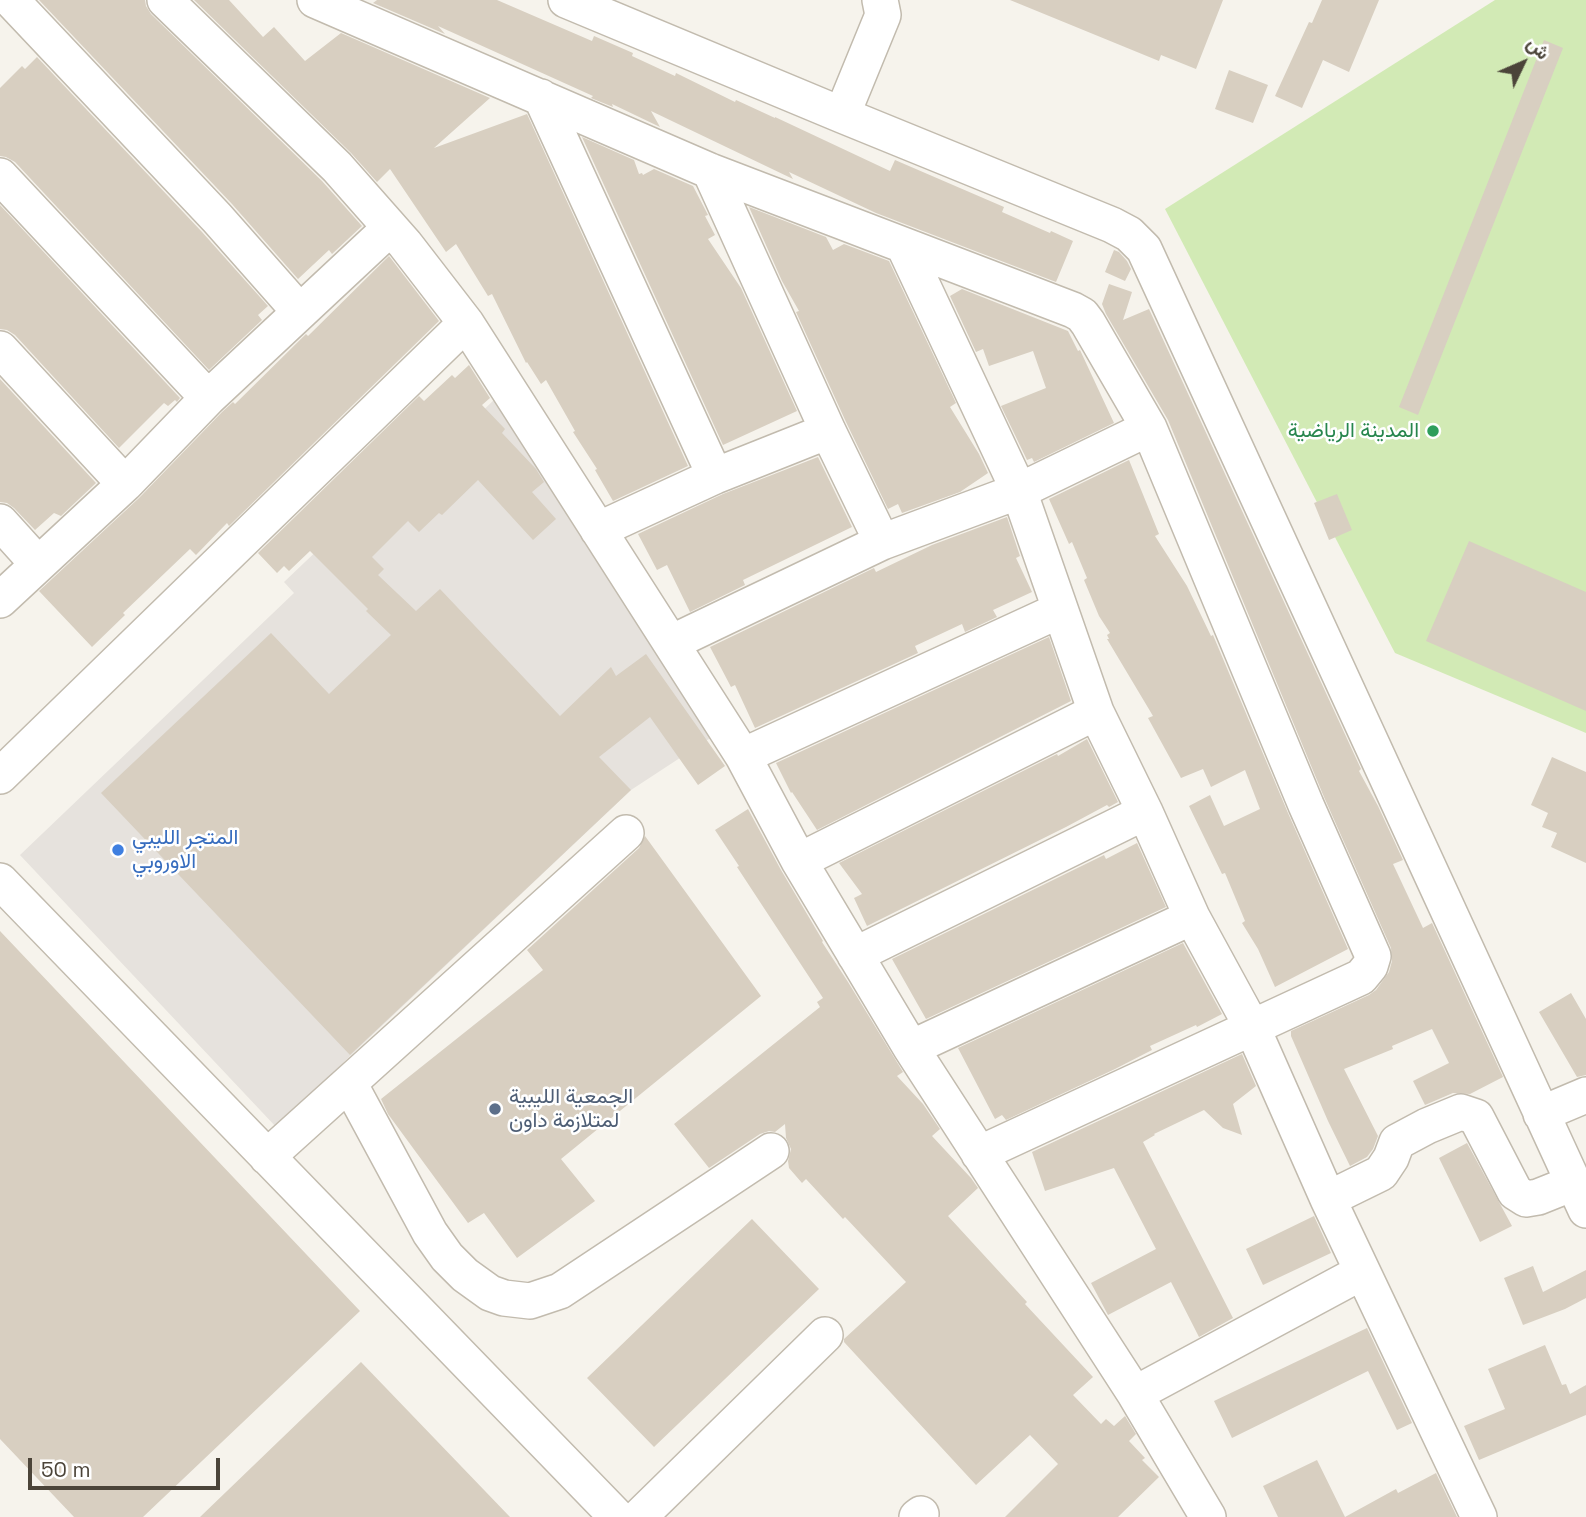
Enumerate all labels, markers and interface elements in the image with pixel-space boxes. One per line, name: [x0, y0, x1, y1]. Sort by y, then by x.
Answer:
north arrow: [1488, 28, 1558, 98]
text: ش: [1522, 31, 1555, 65]
place label: المدينة الرياضية: [1288, 418, 1419, 444]
marker: المدينة الرياضية: [1425, 423, 1441, 439]
place label: المتجر الليبي الاوروبي: [132, 825, 238, 875]
marker: المتجر الليبي الاوروبي: [110, 842, 126, 858]
place label: الجمعية الليبية لمتلازمة داون: [509, 1084, 633, 1134]
marker: الجمعية الليبية لمتلازمة داون: [487, 1101, 503, 1117]
scale bar: [32, 1444, 224, 1488]
text: 50 m: [41, 1456, 91, 1483]

